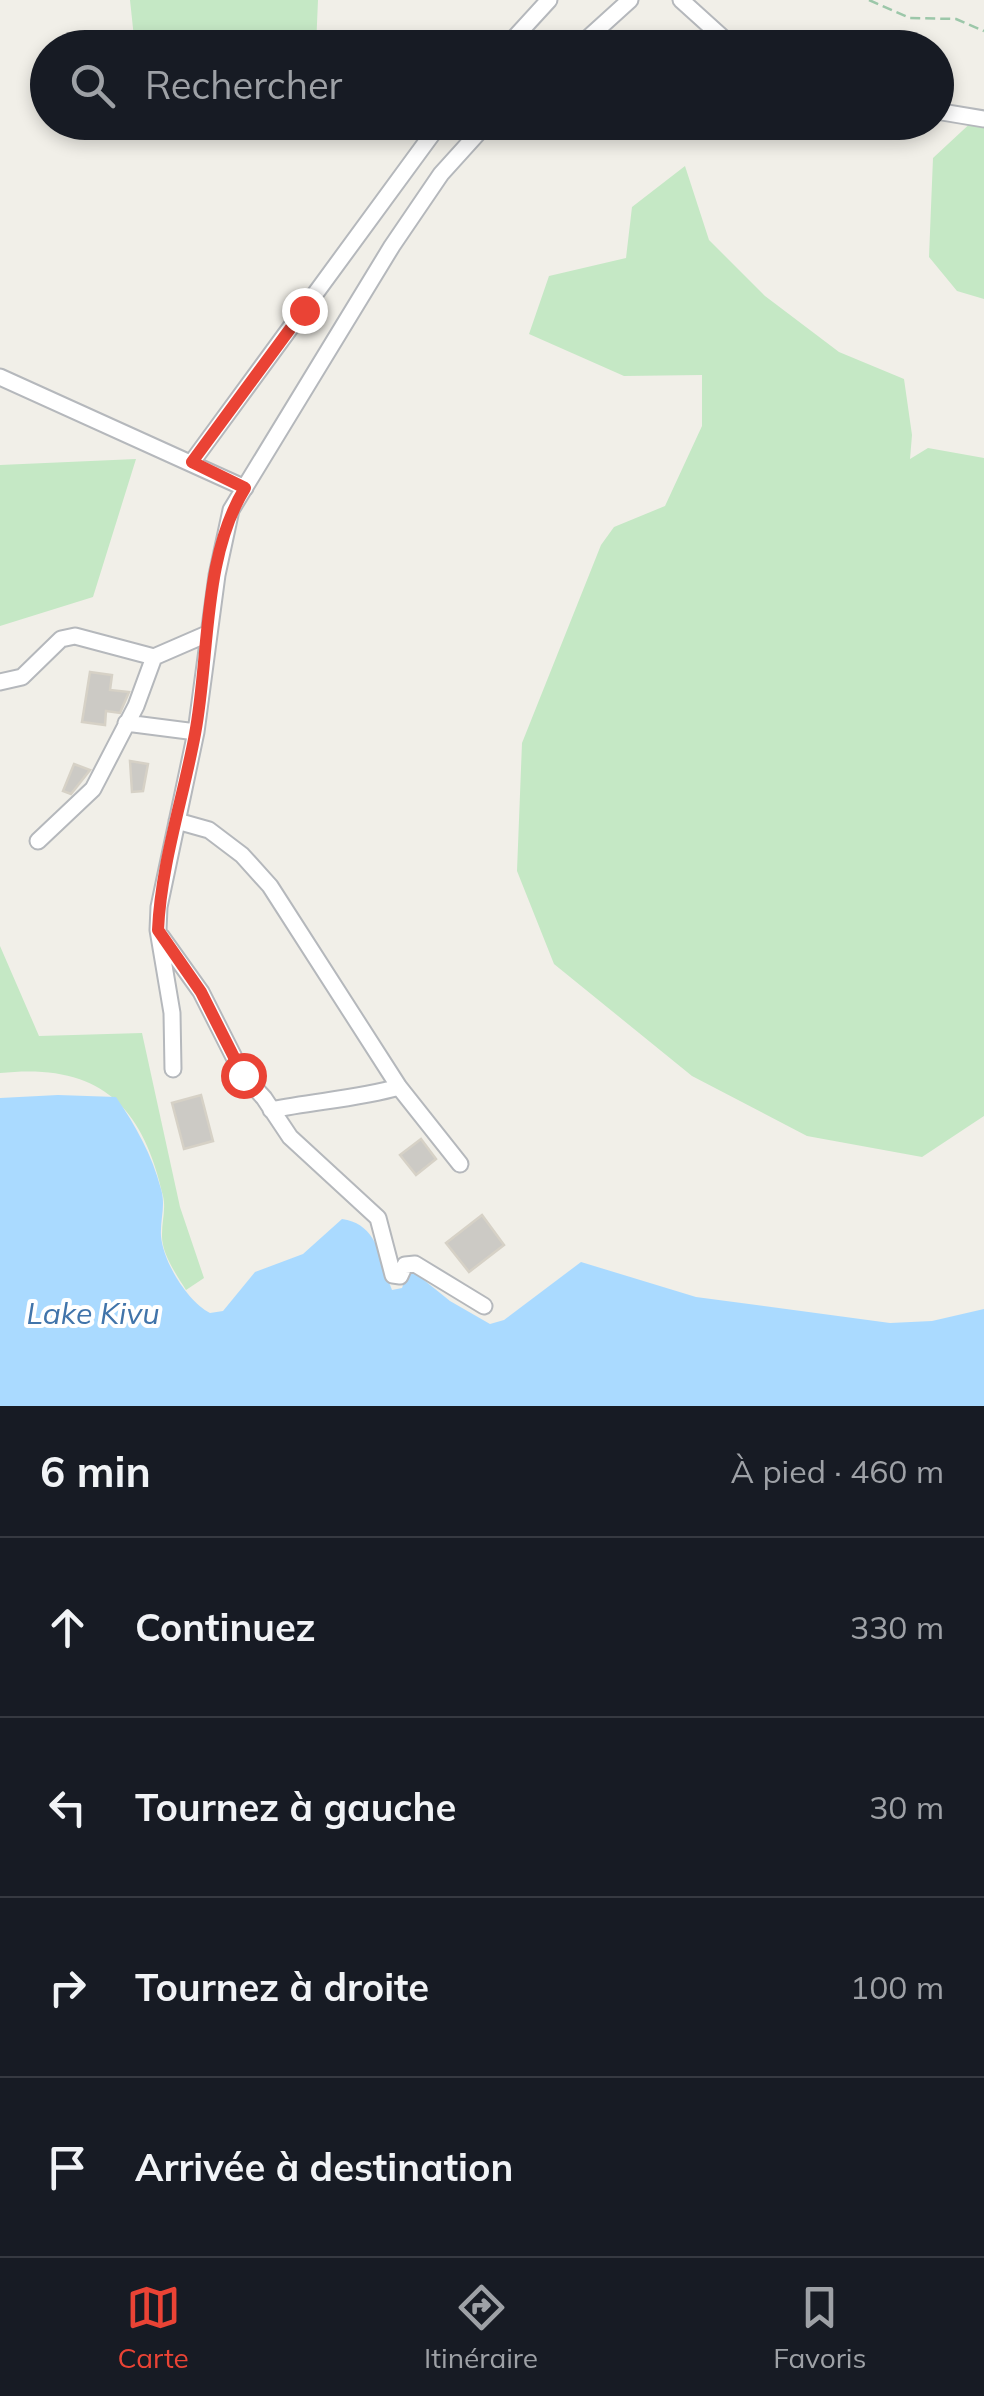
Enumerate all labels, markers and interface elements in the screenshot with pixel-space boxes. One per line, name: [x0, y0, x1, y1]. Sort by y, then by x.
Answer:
search box: [30, 30, 954, 140]
icon: search: [65, 58, 120, 113]
text: Rechercher: [145, 61, 342, 109]
route end: [282, 288, 328, 334]
route start: [221, 1053, 267, 1099]
water label: Lake Kivu: [27, 1294, 159, 1332]
text: 6 min: [40, 1445, 151, 1498]
text: À pied · 460 m: [731, 1451, 944, 1491]
icon: ahead: [40, 1600, 95, 1655]
text: Continuez: [135, 1603, 316, 1651]
text: 330 m: [850, 1607, 944, 1647]
icon: left: [40, 1780, 95, 1835]
text: Tournez à gauche: [135, 1783, 456, 1831]
text: 30 m: [869, 1787, 944, 1827]
icon: right: [40, 1960, 95, 2015]
text: Tournez à droite: [135, 1963, 429, 2011]
text: 100 m: [850, 1967, 944, 2007]
icon: arrive: [40, 2140, 95, 2195]
text: Arrivée à destination: [135, 2143, 513, 2191]
tab: Carte: [118, 2280, 189, 2375]
tab: Itinéraire: [424, 2280, 538, 2375]
tab: Favoris: [773, 2280, 866, 2375]

